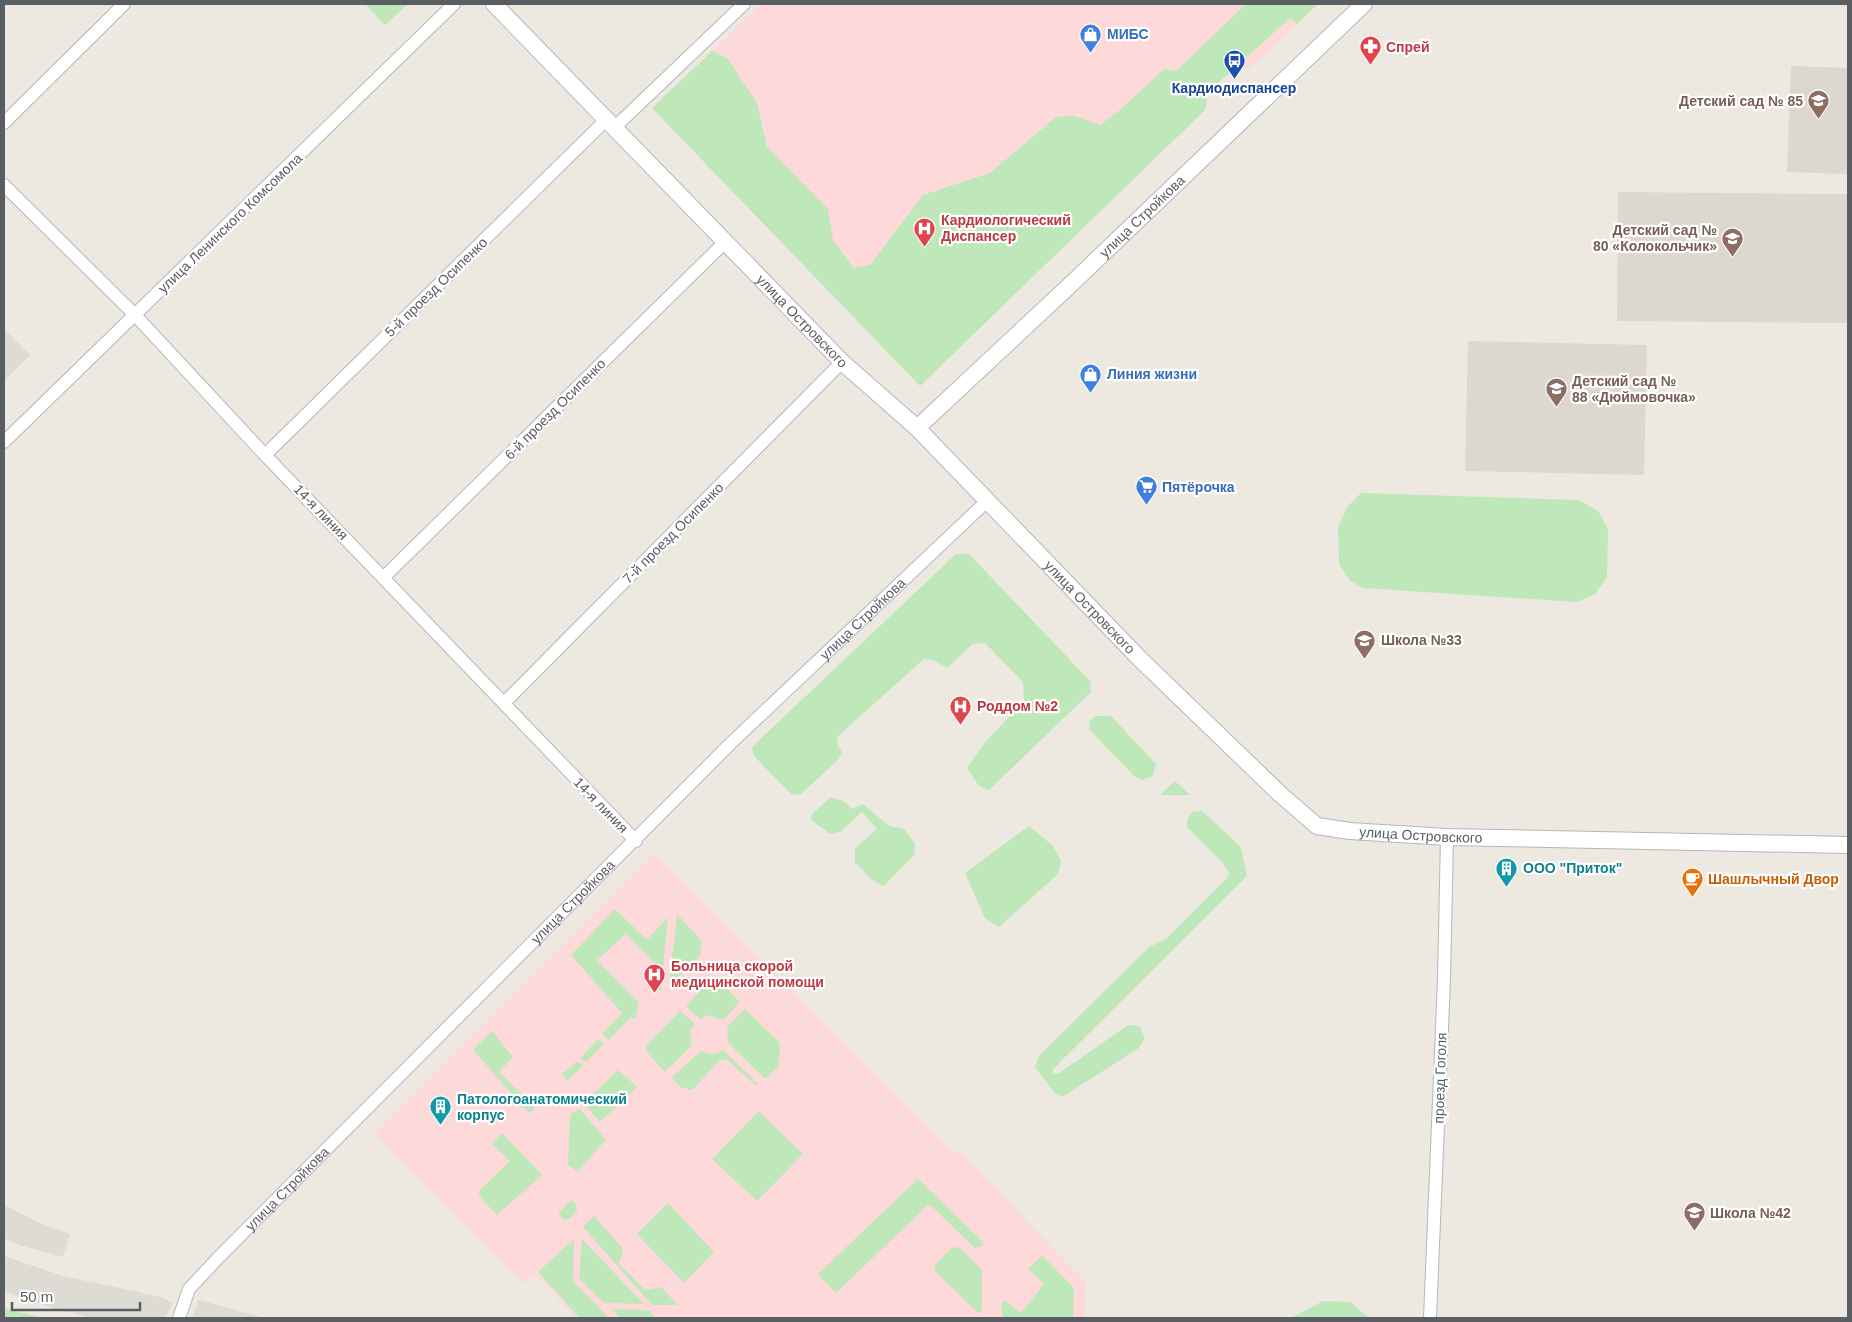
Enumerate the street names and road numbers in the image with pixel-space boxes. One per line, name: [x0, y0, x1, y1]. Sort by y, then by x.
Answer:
street label: улица Ленинского Комсомола: [155, 150, 305, 296]
street label: улица Стройкова: [1096, 172, 1188, 261]
street label: 5-й проезд Осипенко: [382, 234, 491, 340]
street label: улица Островского: [753, 271, 851, 371]
street label: 6-й проезд Осипенко: [501, 355, 609, 463]
street label: 7-й проезд Осипенко: [619, 479, 727, 587]
street label: 14-я линия: [291, 481, 351, 543]
street label: улица Островского: [1041, 557, 1139, 657]
street label: улица Стройкова: [816, 574, 909, 663]
street label: 14-я линия: [571, 774, 631, 836]
street label: улица Островского: [1359, 824, 1483, 846]
street label: улица Стройкова: [528, 856, 618, 947]
street label: проезд Гоголя: [1430, 1032, 1450, 1124]
street label: улица Стройкова: [242, 1143, 332, 1234]

